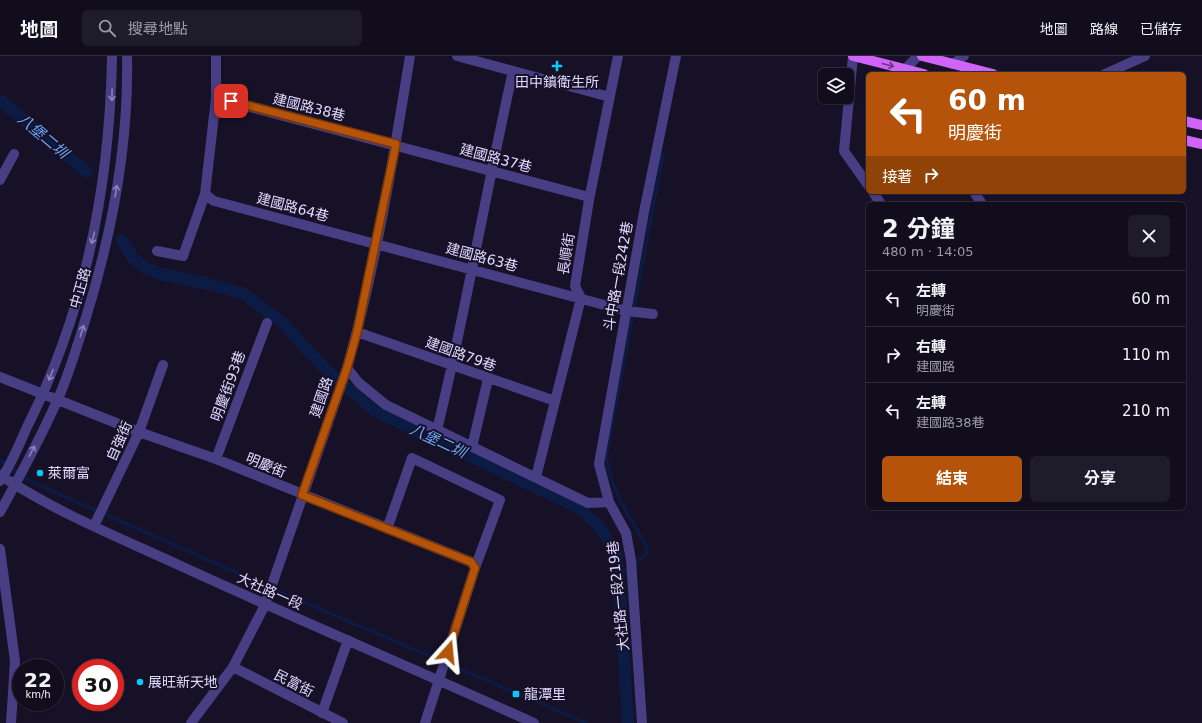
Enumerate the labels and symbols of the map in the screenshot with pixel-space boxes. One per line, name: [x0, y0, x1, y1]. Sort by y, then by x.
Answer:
marker: 田中鎮衛生所: [551, 60, 563, 72]
one-way arrow: [882, 62, 895, 69]
place label: 田中鎮衛生所: [515, 74, 599, 90]
pin: [214, 84, 248, 118]
one-way arrow: [108, 88, 115, 101]
street label: 建國路38巷: [271, 90, 347, 124]
water label: 八堡二圳: [14, 110, 73, 163]
street label: 建國路37巷: [458, 141, 534, 175]
one-way arrow: [112, 185, 120, 198]
street label: 建國路64巷: [255, 190, 331, 224]
street label: 斗中路一段242巷: [601, 220, 635, 332]
one-way arrow: [89, 231, 96, 244]
street label: 長順街: [555, 232, 577, 276]
street label: 建國路63巷: [444, 240, 520, 274]
street label: 中正路: [67, 266, 93, 310]
one-way arrow: [79, 325, 86, 338]
street label: 建國路79巷: [424, 334, 498, 374]
street label: 明慶街93巷: [208, 349, 248, 423]
one-way arrow: [47, 369, 55, 381]
street label: 建國路: [307, 375, 335, 419]
street label: 自強街: [103, 419, 135, 463]
water label: 八堡二圳: [407, 420, 471, 463]
one-way arrow: [29, 445, 37, 457]
street label: 明慶街: [244, 450, 288, 480]
place label: 萊爾富: [48, 465, 90, 481]
marker: 萊爾富: [35, 468, 45, 478]
street label: 大社路一段219巷: [604, 540, 632, 652]
street label: 大社路一段: [235, 569, 305, 613]
position arrow: [427, 631, 469, 673]
speed limit sign: 30: [72, 659, 124, 711]
street label: 民富街: [272, 666, 316, 700]
place label: 展旺新天地: [148, 674, 218, 690]
marker: 展旺新天地: [135, 677, 145, 687]
place label: 龍潭里: [524, 686, 566, 702]
marker: 龍潭里: [511, 689, 521, 699]

